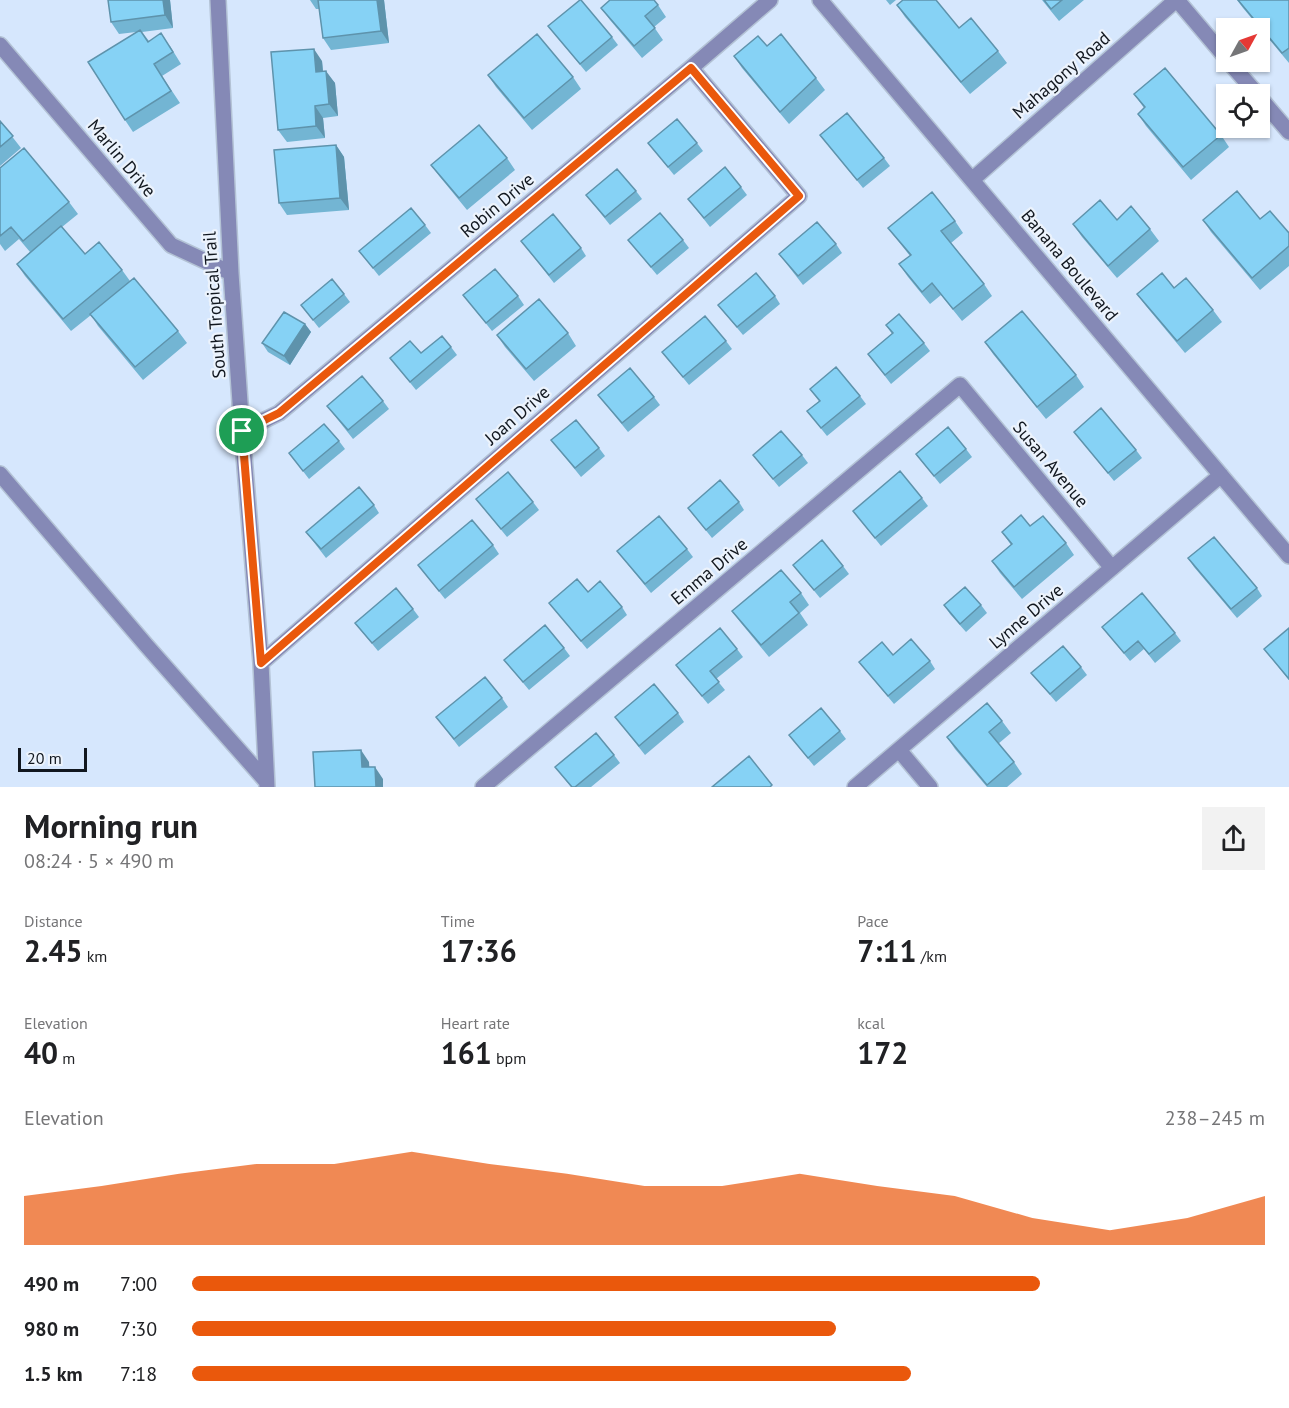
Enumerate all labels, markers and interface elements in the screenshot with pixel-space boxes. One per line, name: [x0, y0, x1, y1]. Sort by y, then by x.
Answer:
north arrow: [1216, 18, 1270, 72]
map controls: [1216, 18, 1270, 138]
street label: Mahagony Road: [1008, 26, 1114, 124]
button: locate: [1216, 84, 1270, 138]
street label: Marlin Drive: [83, 114, 161, 202]
street label: Robin Drive: [456, 168, 538, 242]
street label: Banana Boulevard: [1016, 204, 1124, 326]
street label: South Tropical Trail: [197, 230, 231, 379]
street label: Joan Drive: [479, 380, 554, 450]
pin: [216, 405, 267, 456]
icon: arrive: [225, 414, 258, 447]
street label: Susan Avenue: [1008, 416, 1094, 512]
street label: Emma Drive: [666, 532, 752, 610]
street label: Lynne Drive: [984, 578, 1068, 654]
scale bar: [18, 745, 87, 772]
text: 20 m: [27, 748, 62, 768]
text: Morning run: [24, 804, 198, 847]
button: share: [1202, 807, 1265, 870]
text: 08:24 · 5 × 490 m: [24, 848, 174, 874]
text: Distance: [24, 911, 83, 931]
text: Time: [441, 911, 475, 931]
text: Pace: [857, 911, 889, 931]
text: 2.45: [24, 931, 82, 970]
text: 17:36: [441, 931, 517, 970]
text: 7:11: [857, 931, 916, 970]
text: km: [82, 946, 107, 966]
text: /km: [916, 946, 947, 966]
text: Elevation: [24, 1013, 88, 1033]
text: Heart rate: [441, 1013, 510, 1033]
text: kcal: [857, 1013, 885, 1033]
text: 40: [24, 1033, 58, 1072]
text: 161: [441, 1033, 492, 1072]
text: 172: [857, 1033, 908, 1072]
text: m: [58, 1048, 75, 1068]
text: bpm: [492, 1048, 526, 1068]
text: Elevation: [24, 1105, 104, 1131]
text: 238–245 m: [1165, 1105, 1265, 1131]
text: 490 m: [24, 1271, 79, 1297]
text: 7:00: [120, 1271, 157, 1297]
text: 980 m: [24, 1316, 79, 1342]
text: 7:30: [120, 1316, 157, 1342]
text: 1.5 km: [24, 1361, 83, 1387]
text: 7:18: [120, 1361, 157, 1387]

